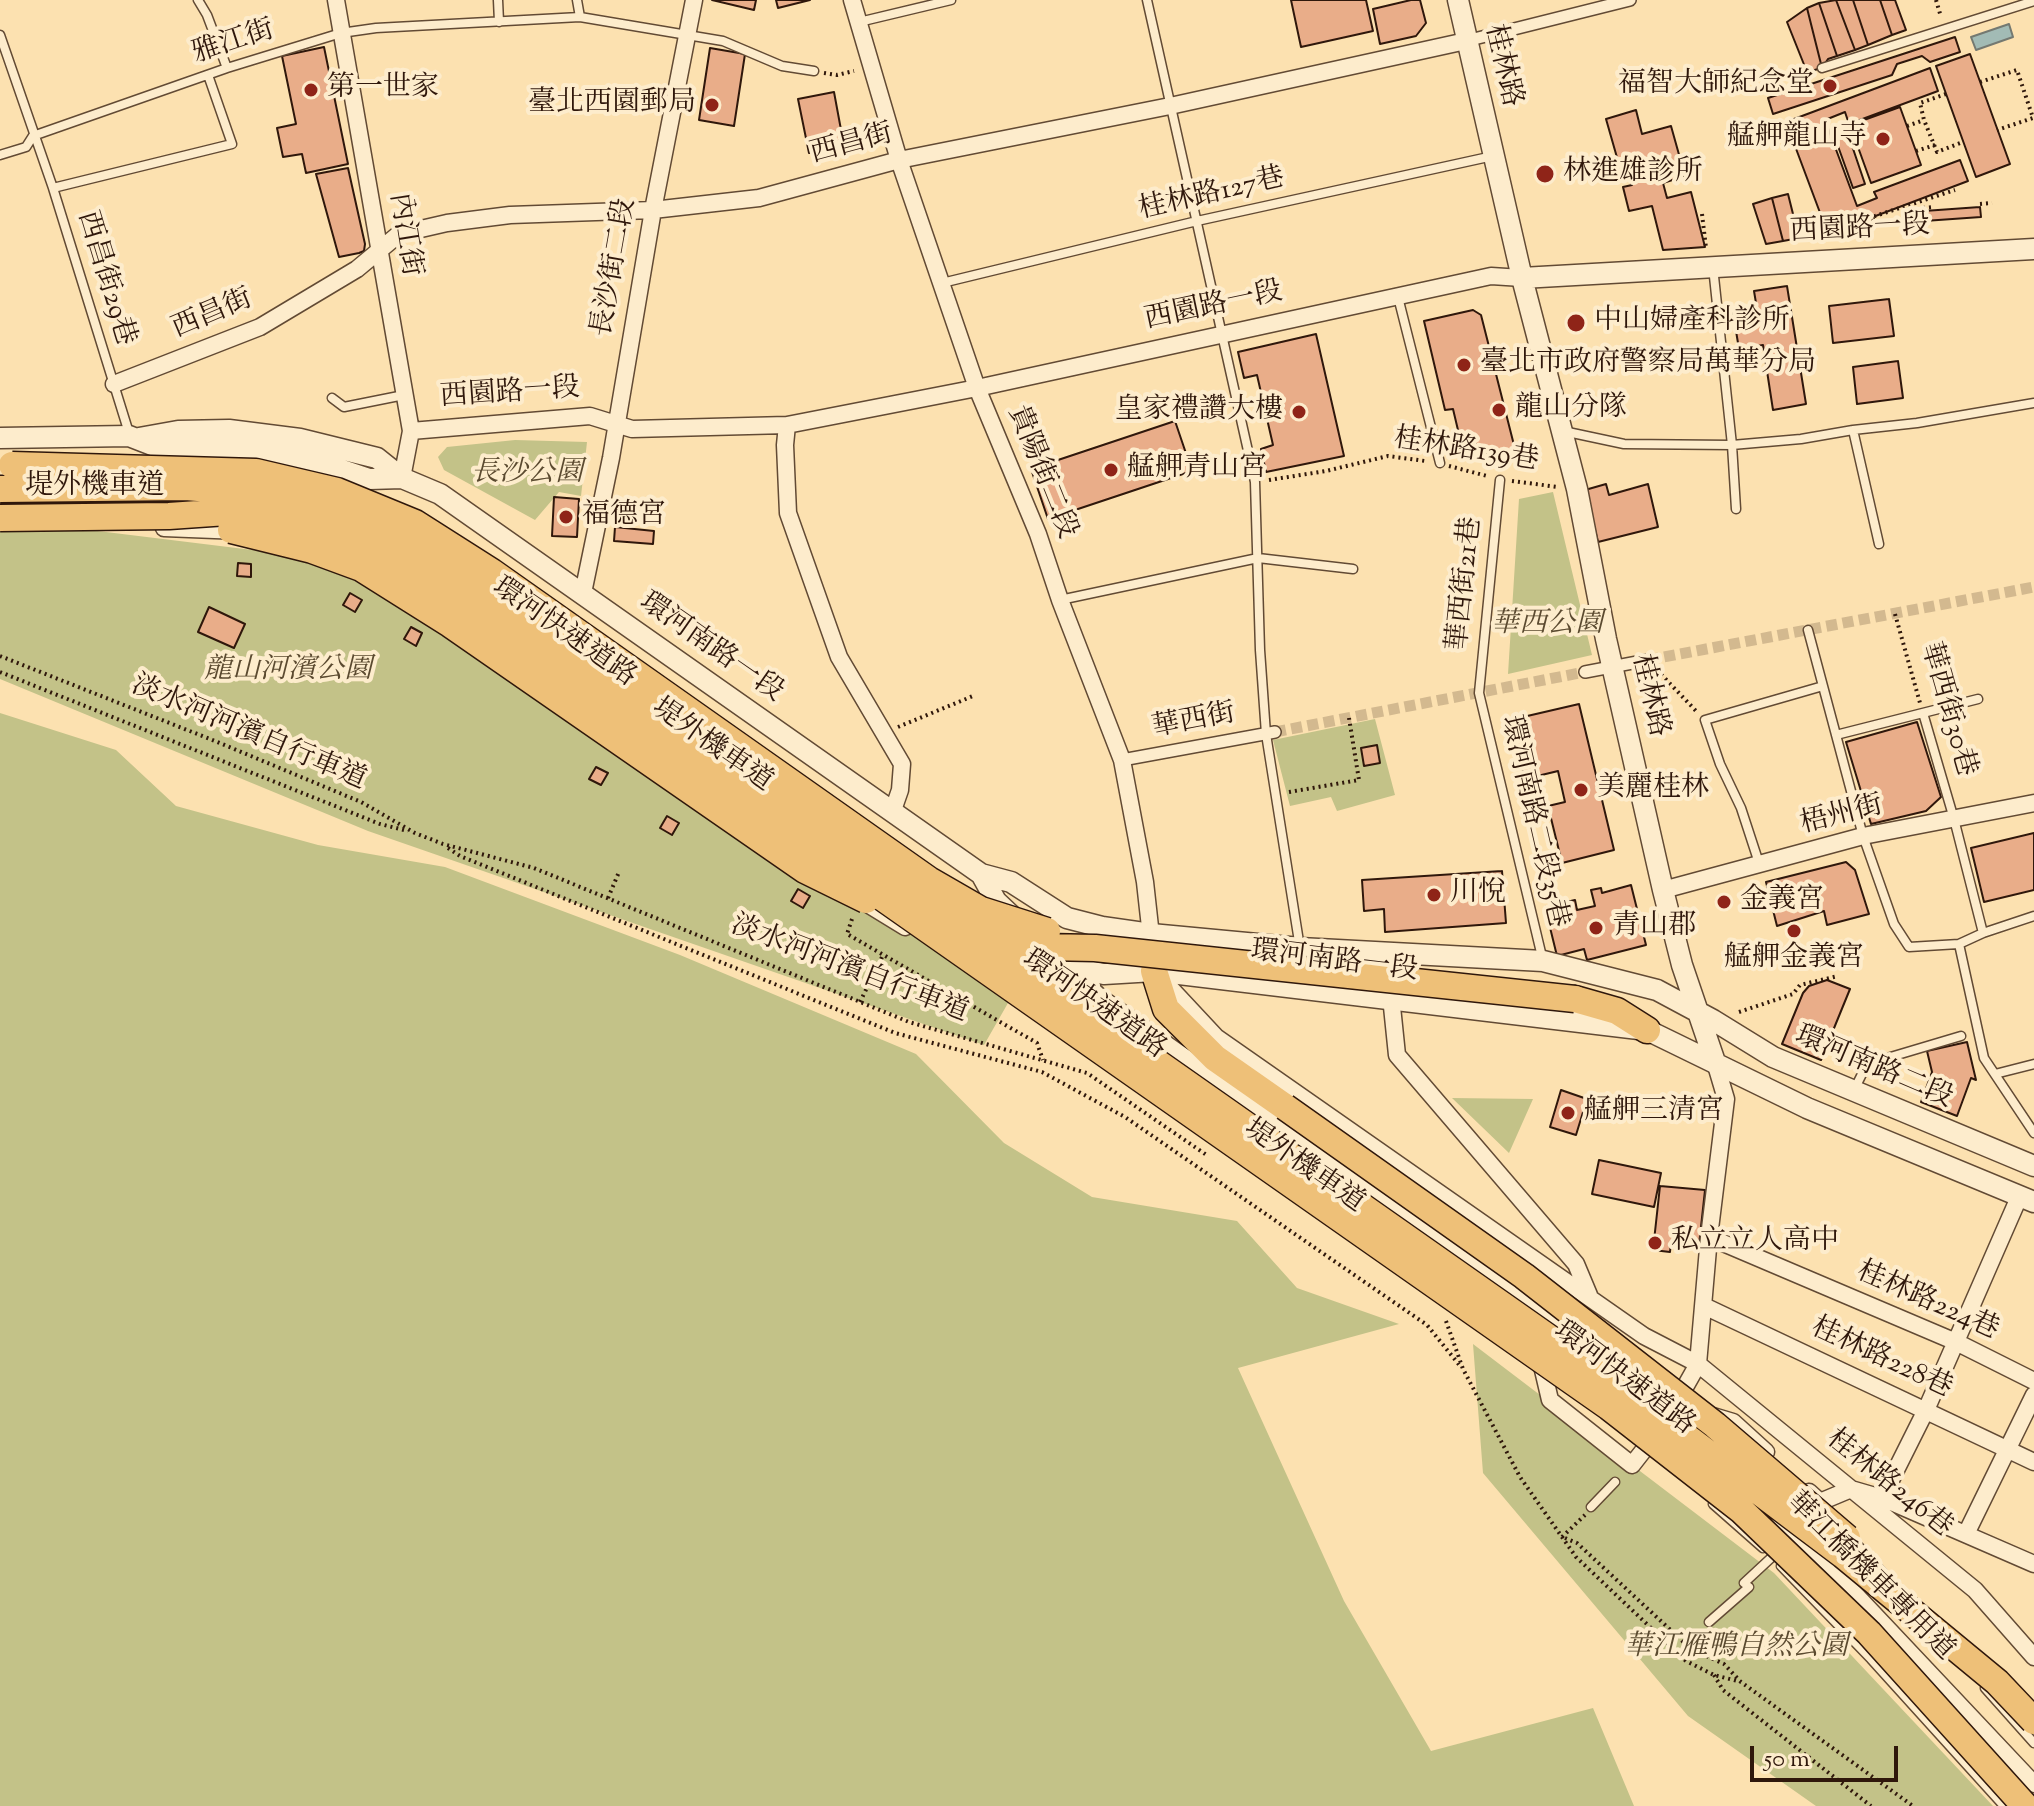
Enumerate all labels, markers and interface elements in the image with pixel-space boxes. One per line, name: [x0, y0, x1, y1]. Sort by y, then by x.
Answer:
street label: 雅江街: [189, 15, 279, 73]
street label: 桂林路: [1475, 21, 1527, 111]
place label: 福智大師紀念堂: [1618, 69, 1814, 103]
place label: 第一世家: [327, 73, 439, 107]
marker: 福智大師紀念堂: [1821, 77, 1839, 95]
marker: 第一世家: [302, 81, 320, 99]
place label: 臺北西園郵局: [528, 88, 696, 122]
marker: 臺北西園郵局: [703, 96, 721, 114]
street label: 西昌街: [807, 119, 897, 173]
place label: 艋舺龍山寺: [1727, 122, 1867, 156]
marker: 艋舺龍山寺: [1874, 130, 1892, 148]
place label: 林進雄診所: [1563, 157, 1703, 191]
street label: 桂林路127巷: [1136, 163, 1288, 229]
marker: 林進雄診所: [1534, 163, 1556, 185]
street label: 內江街: [380, 191, 426, 279]
street label: 長沙街二段: [587, 196, 645, 340]
street label: 西昌街29巷: [68, 208, 140, 350]
street label: 西園路一段: [1789, 211, 1931, 251]
street label: 西園路一段: [1142, 277, 1286, 339]
street label: 西昌街: [168, 284, 258, 348]
place label: 中山婦產科診所: [1594, 306, 1790, 340]
marker: 中山婦產科診所: [1565, 312, 1587, 334]
place label: 臺北市政府警察局萬華分局: [1480, 348, 1816, 382]
marker: 臺北市政府警察局萬華分局: [1455, 356, 1473, 374]
street label: 西園路一段: [439, 373, 581, 417]
place label: 龍山分隊: [1515, 393, 1627, 427]
place label: 皇家禮讚大樓: [1115, 395, 1283, 429]
marker: 龍山分隊: [1490, 401, 1508, 419]
street label: 貴陽街二段: [998, 402, 1082, 544]
marker: 皇家禮讚大樓: [1290, 403, 1308, 421]
street label: 桂林路139巷: [1391, 424, 1541, 480]
place label: 艋舺青山宮: [1127, 453, 1267, 487]
park label: 長沙公園: [471, 458, 583, 492]
marker: 艋舺青山宮: [1102, 461, 1120, 479]
street label: 堤外機車道: [25, 471, 165, 505]
place label: 福德宮: [582, 500, 666, 534]
marker: 福德宮: [557, 508, 575, 526]
street label: 華西街21巷: [1443, 515, 1491, 653]
street label: 環河快速道路: [485, 572, 641, 696]
street label: 環河南路一段: [632, 587, 788, 711]
park label: 華西公園: [1491, 609, 1603, 643]
street label: 華西街30巷: [1911, 639, 1981, 781]
street label: 桂林路: [1622, 651, 1674, 741]
park label: 龍山河濱公園: [204, 655, 372, 689]
street label: 淡水河河濱自行車道: [125, 670, 371, 800]
street label: 堤外機車道: [644, 693, 778, 801]
street label: 華西街: [1150, 698, 1238, 748]
street label: 環河南路二段35巷: [1491, 713, 1573, 931]
place label: 美麗桂林: [1597, 773, 1709, 807]
marker: 美麗桂林: [1572, 781, 1590, 799]
street label: 梧州街: [1797, 791, 1887, 843]
place label: 川悅: [1450, 878, 1506, 912]
place label: 金義宮: [1740, 885, 1824, 919]
marker: 川悅: [1425, 886, 1443, 904]
marker: 金義宮: [1715, 893, 1733, 911]
street label: 淡水河河濱自行車道: [725, 910, 973, 1032]
place label: 青山郡: [1612, 911, 1696, 945]
marker: 青山郡: [1587, 919, 1605, 937]
marker: 艋舺金義宮: [1785, 922, 1803, 940]
street label: 環河南路一段: [1249, 936, 1419, 990]
place label: 艋舺金義宮: [1724, 943, 1864, 977]
street label: 環河快速道路: [1015, 944, 1171, 1068]
street label: 環河南路二段: [1789, 1021, 1957, 1117]
place label: 艋舺三清宮: [1584, 1096, 1724, 1130]
marker: 艋舺三清宮: [1559, 1104, 1577, 1122]
street label: 堤外機車道: [1236, 1114, 1370, 1222]
place label: 私立立人高中: [1671, 1226, 1839, 1260]
marker: 私立立人高中: [1646, 1234, 1664, 1252]
street label: 桂林路224巷: [1851, 1257, 2003, 1349]
street label: 桂林路228巷: [1805, 1313, 1957, 1407]
street label: 環河快速道路: [1546, 1316, 1700, 1444]
street label: 桂林路246巷: [1818, 1424, 1958, 1546]
street label: 華江橋機車專用道: [1778, 1487, 1960, 1669]
park label: 華江雁鴨自然公園: [1624, 1632, 1848, 1666]
scale bar: [1754, 1730, 1902, 1780]
text: 50 m: [1764, 1743, 1810, 1777]

